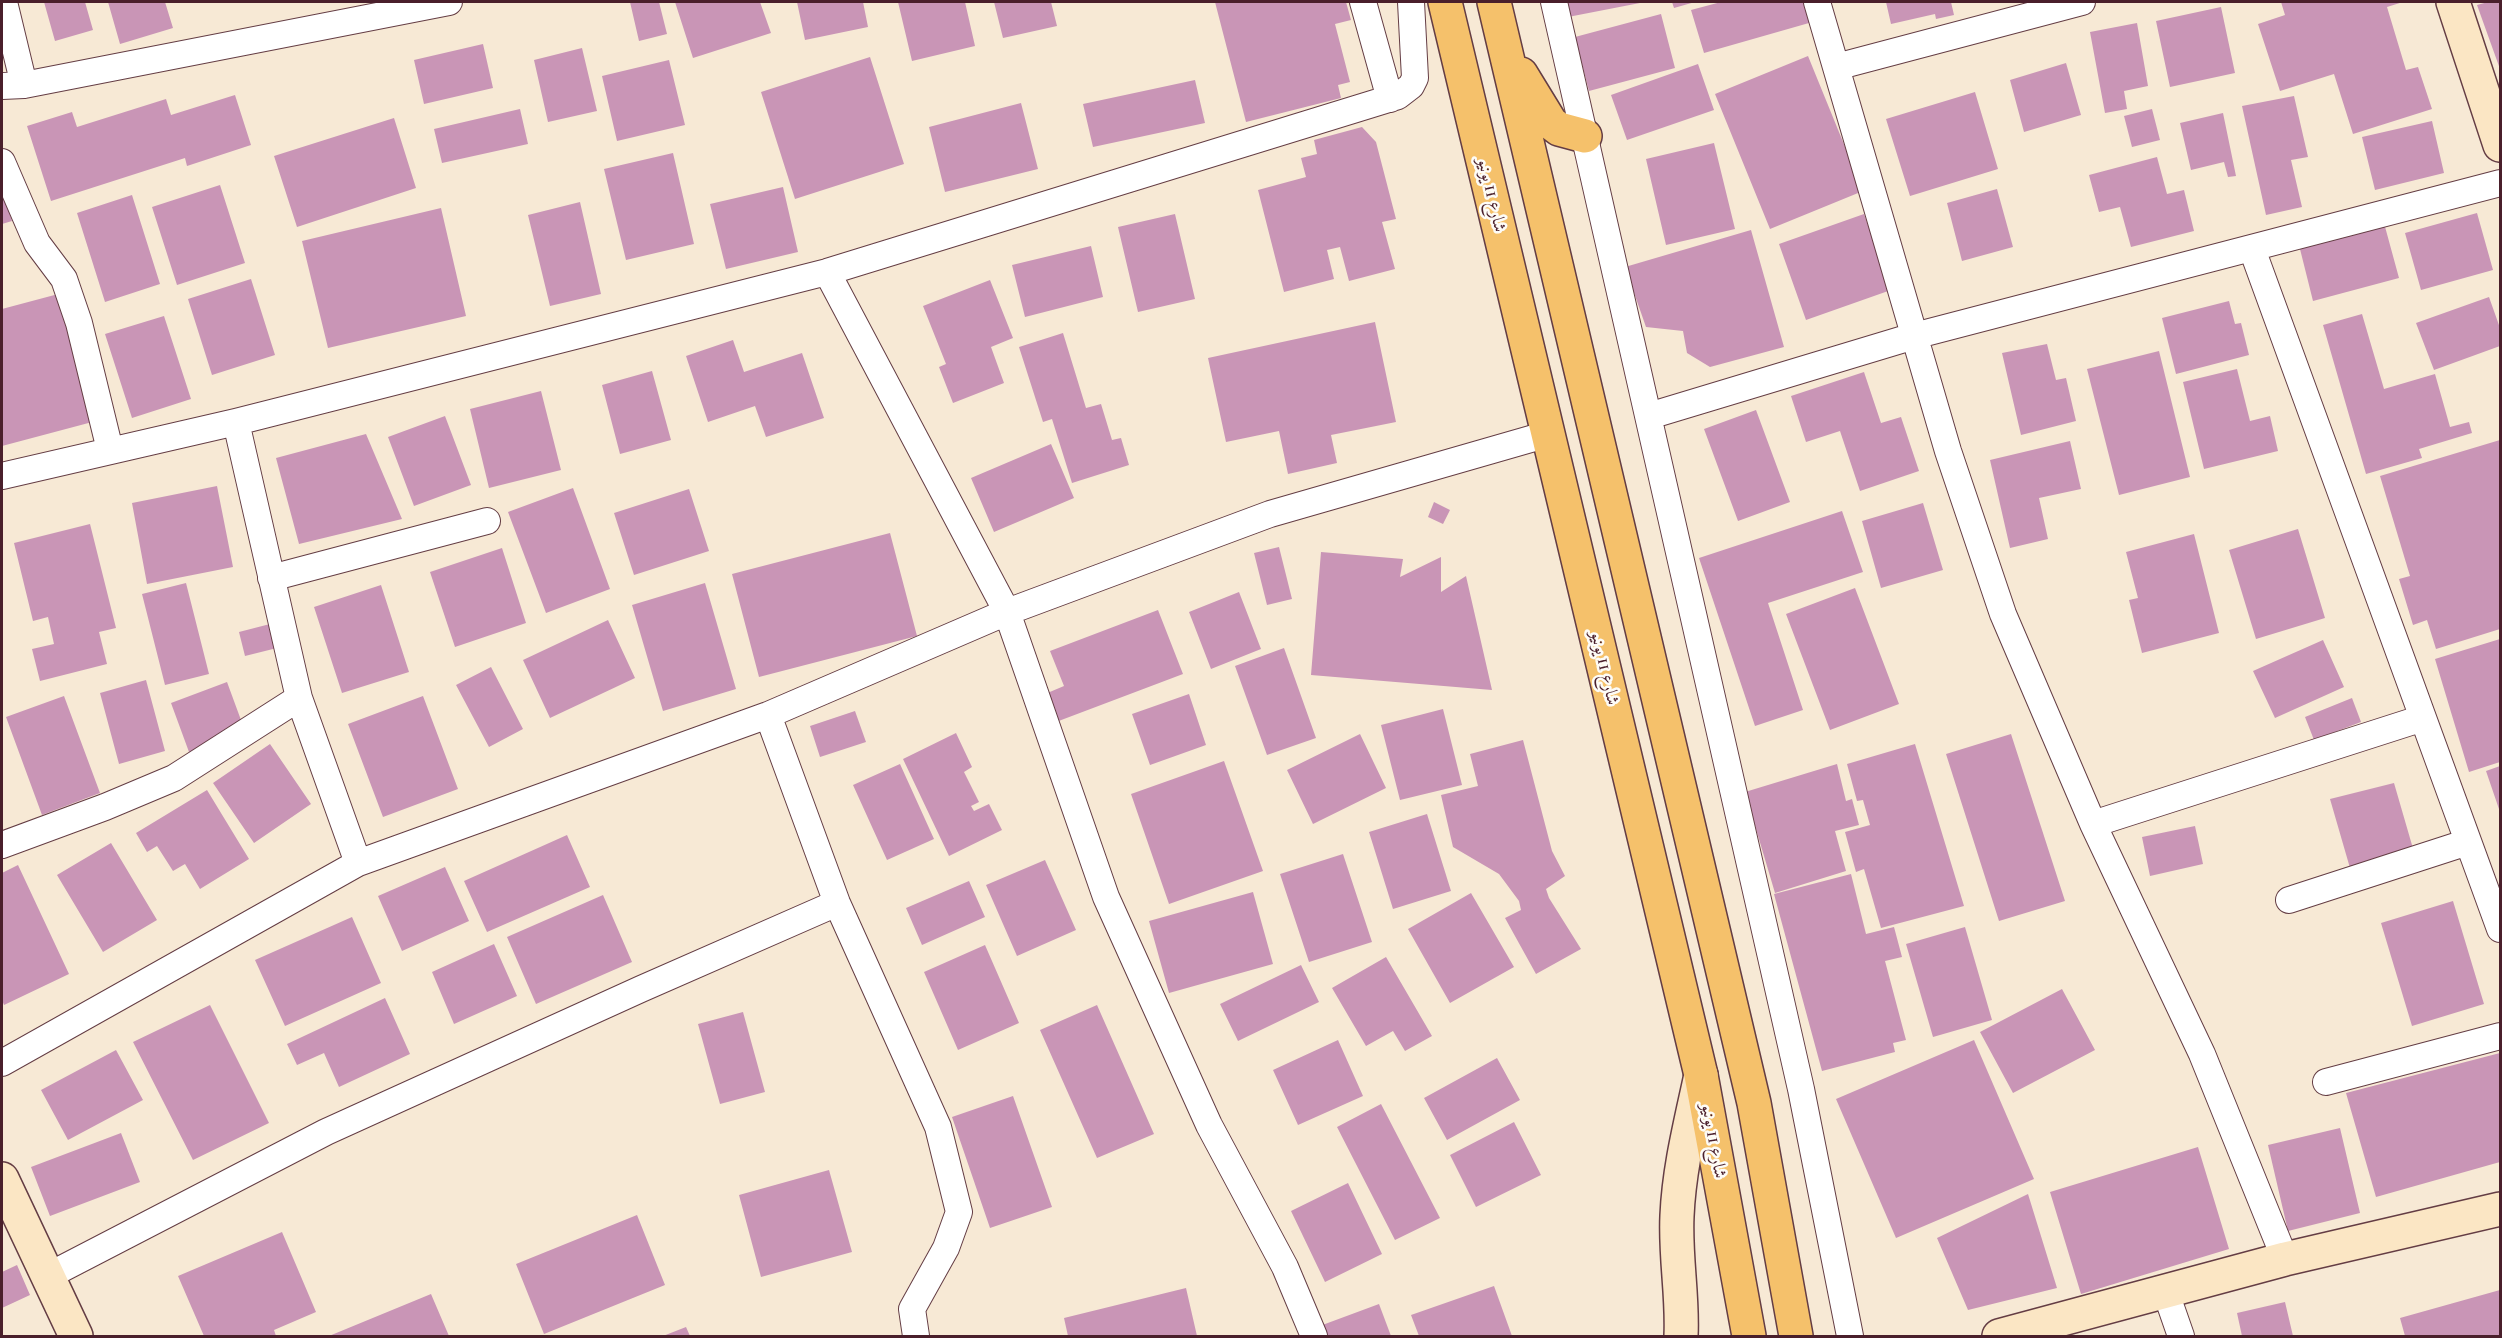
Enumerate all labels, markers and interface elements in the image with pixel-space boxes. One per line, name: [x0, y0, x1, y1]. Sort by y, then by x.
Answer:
street label: شارع 11 يونيو: [1472, 156, 1510, 234]
street label: شارع 11 يونيو: [1585, 629, 1623, 707]
street label: شارع 11 يونيو: [1696, 1102, 1730, 1180]

